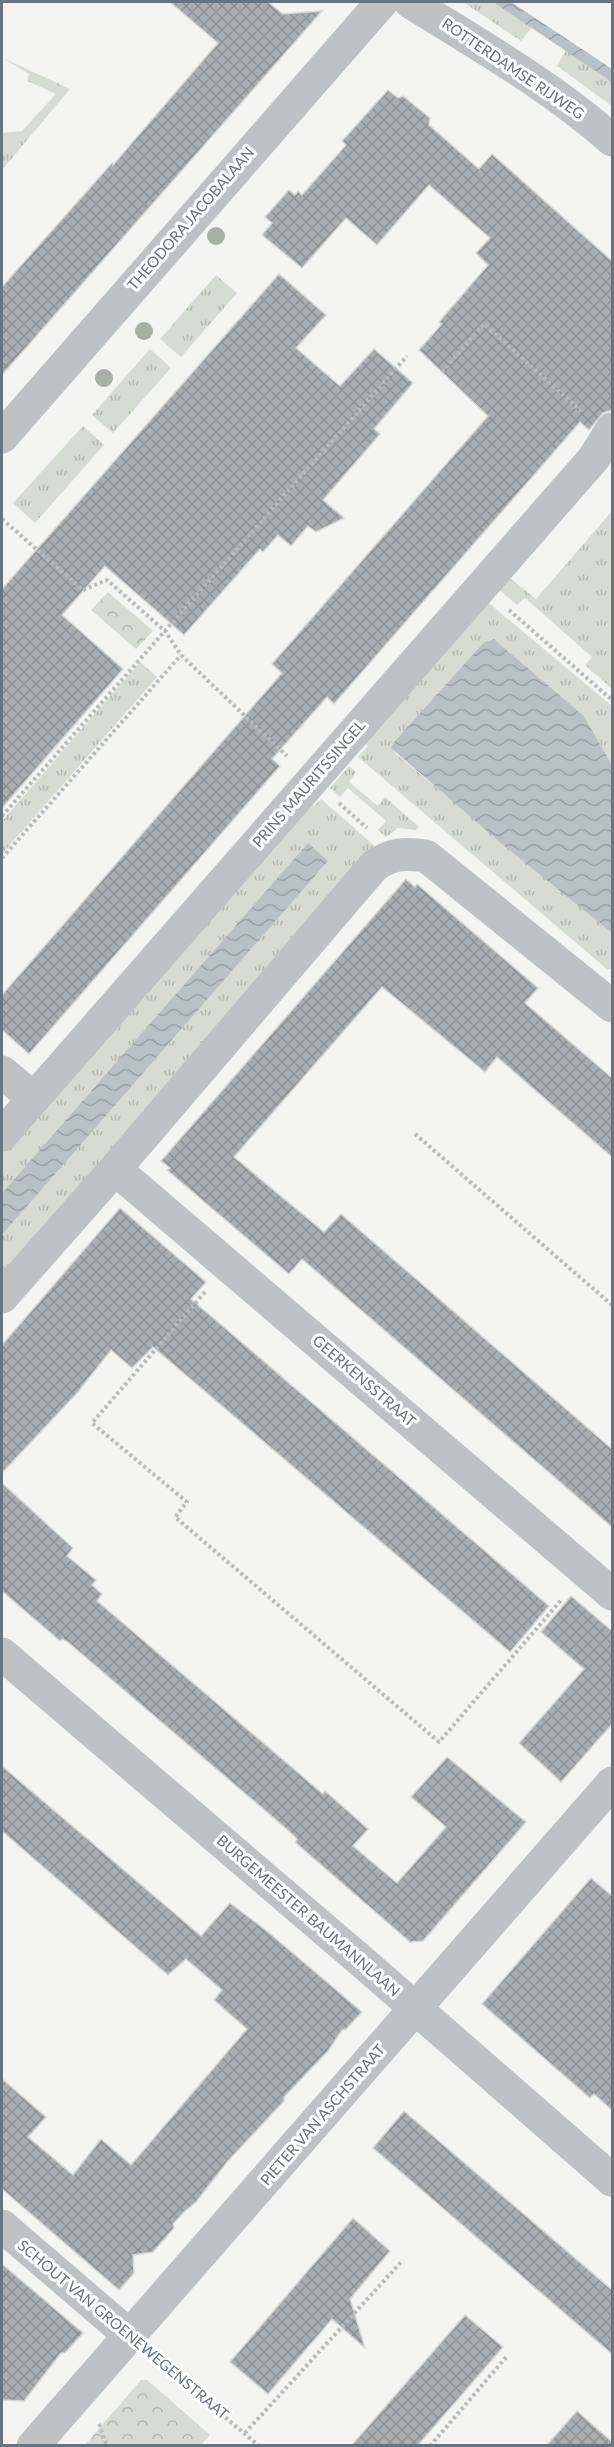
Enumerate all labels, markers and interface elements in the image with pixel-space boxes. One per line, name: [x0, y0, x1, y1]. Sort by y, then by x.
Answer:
street label: ROTTERDAMSE RIJWEG: [439, 14, 588, 122]
street label: THEODORA JACOBALAAN: [123, 143, 257, 294]
street label: PRINS MAURITSSINGEL: [248, 716, 369, 851]
street label: GEERKENSSTRAAT: [310, 1331, 420, 1430]
street label: BURGEMEESTER BAUMANNLAAN: [213, 1831, 404, 2000]
street label: PIETER VAN ASCHSTRAAT: [256, 2040, 388, 2188]
street label: SCHOUT VAN GROENEWEGENSTRAAT: [15, 2236, 233, 2423]

